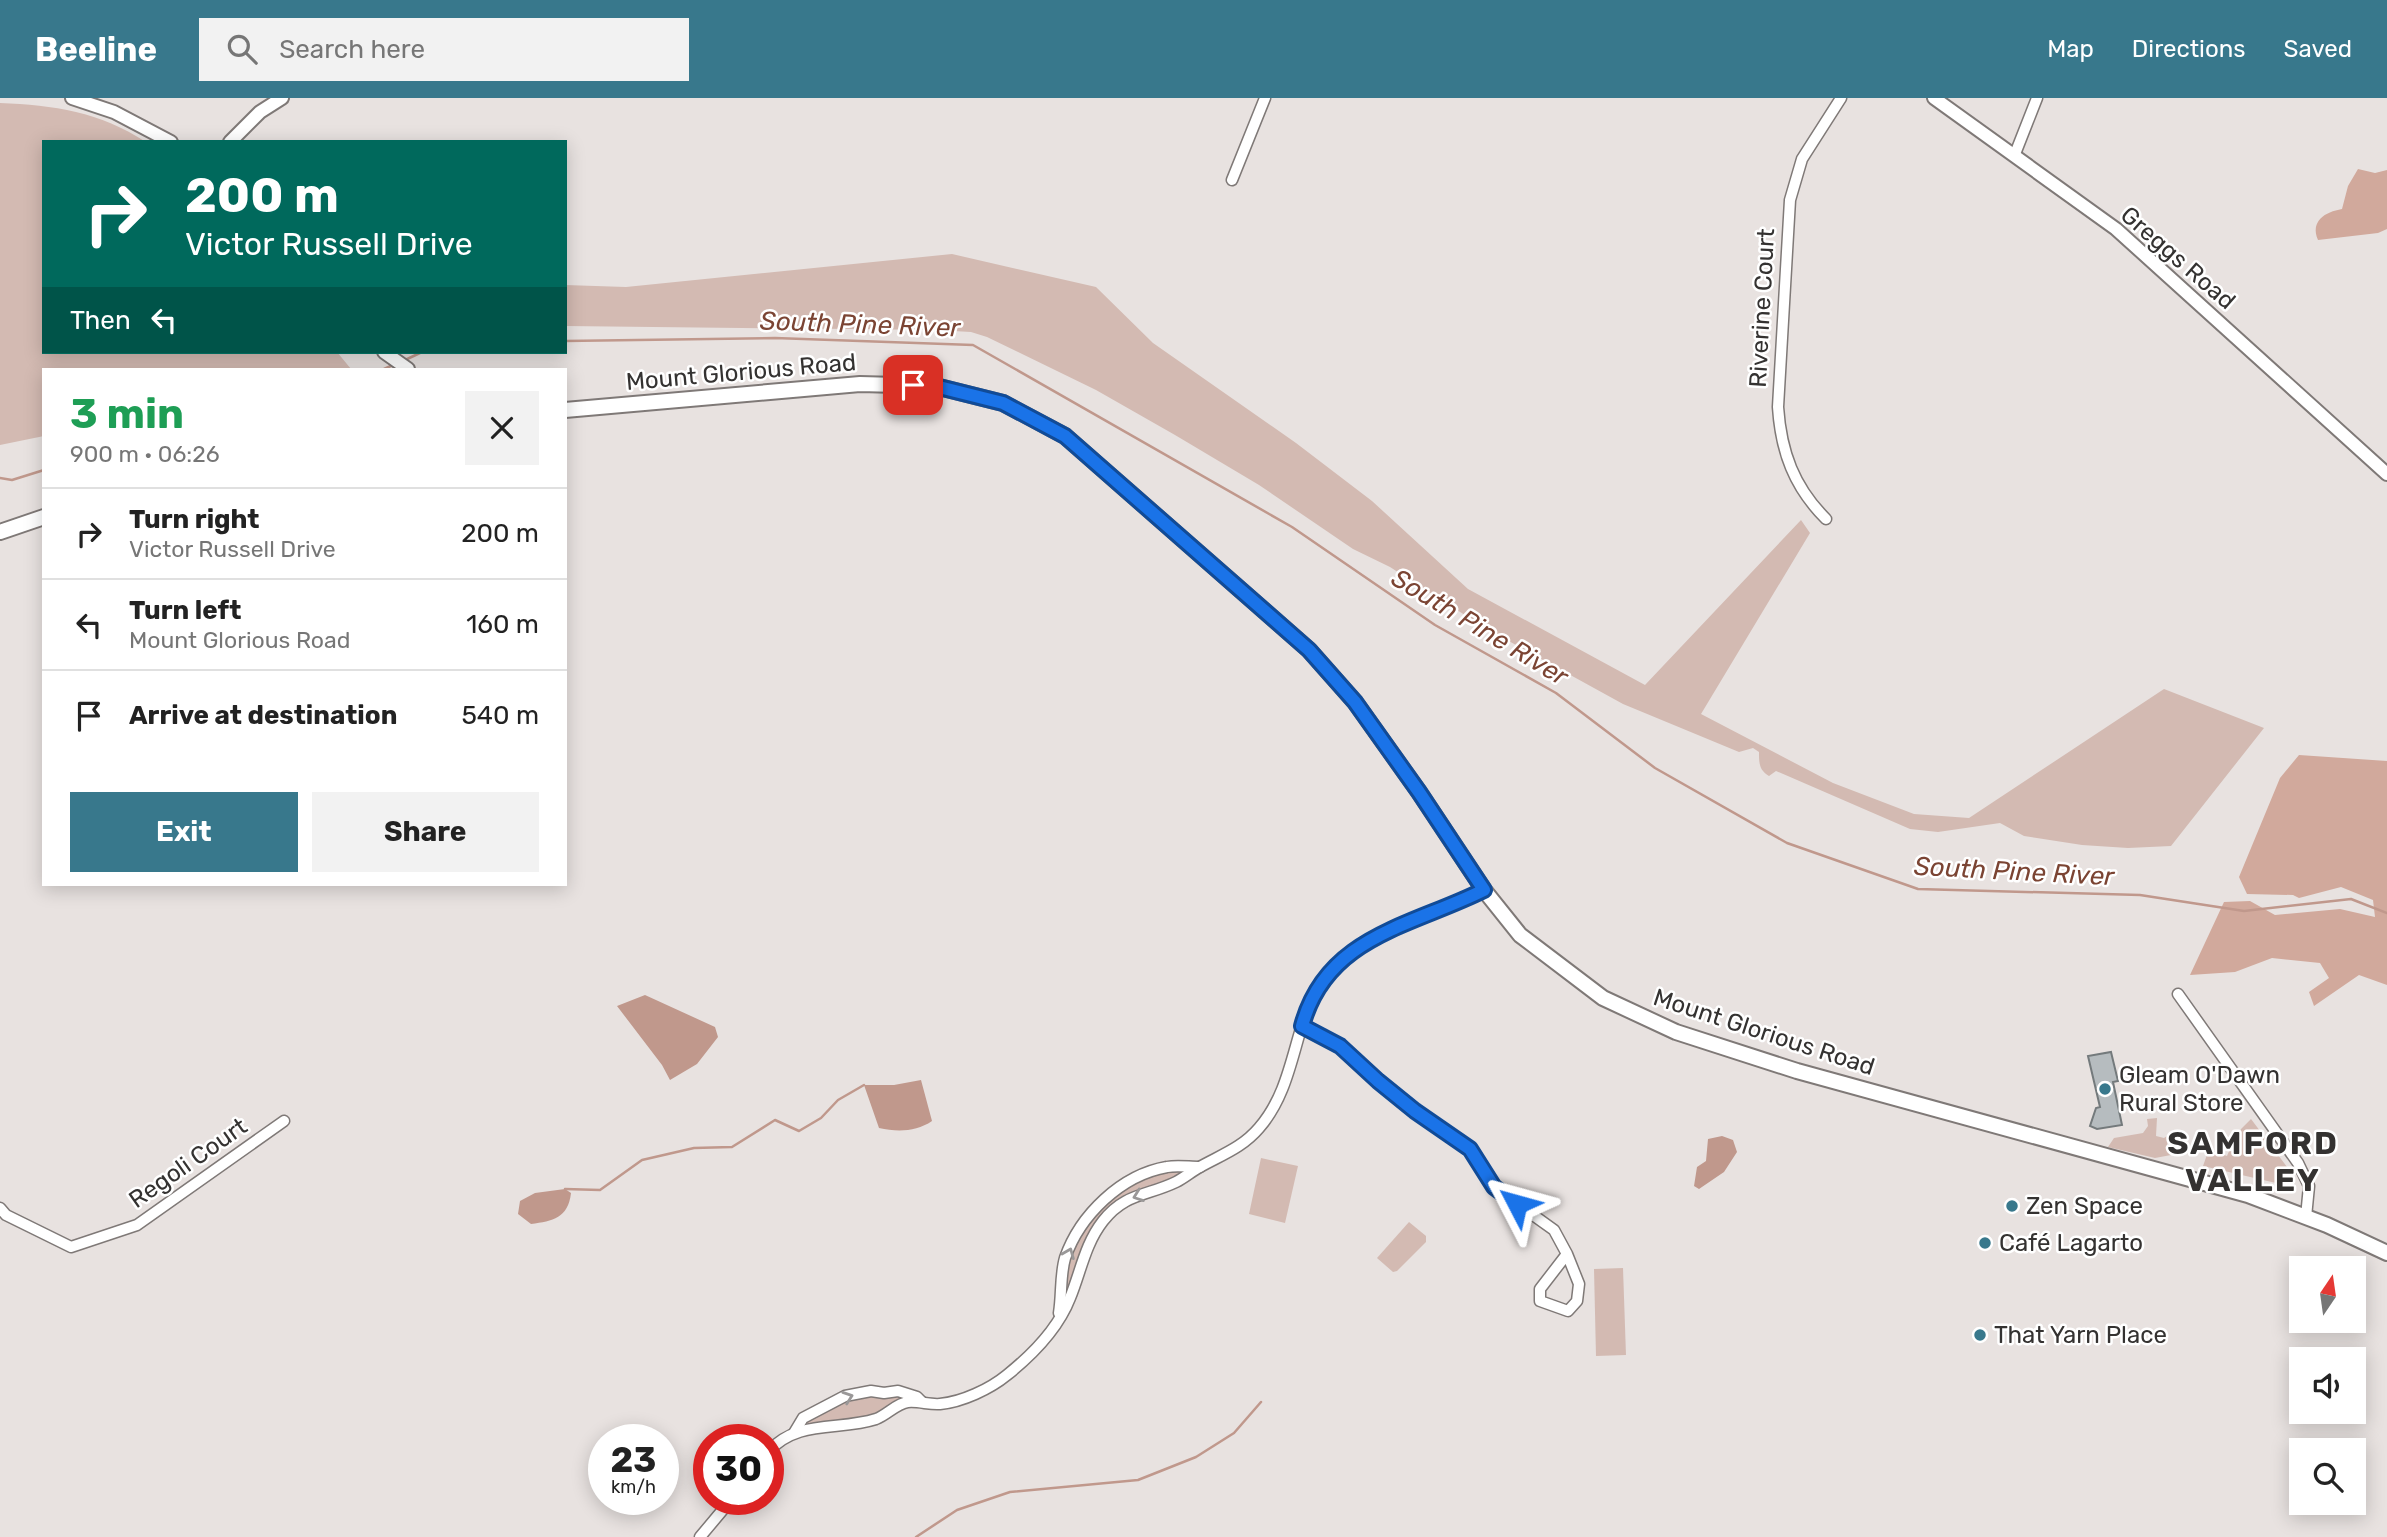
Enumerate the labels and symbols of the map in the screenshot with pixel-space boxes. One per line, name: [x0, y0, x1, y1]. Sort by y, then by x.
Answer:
street label: Greggs Road: [2115, 201, 2241, 315]
street label: Riverine Court: [1744, 228, 1780, 388]
water label: South Pine River: [759, 306, 962, 344]
street label: Mount Glorious Road: [625, 348, 857, 396]
pin: [883, 355, 943, 415]
water label: South Pine River: [1386, 563, 1575, 693]
water label: South Pine River: [1913, 851, 2116, 892]
street label: Mount Glorious Road: [1650, 983, 1878, 1081]
place label: Gleam O'Dawn Rural Store: [2119, 1061, 2280, 1117]
marker: Gleam O'Dawn Rural Store: [2097, 1081, 2113, 1097]
street label: Regoli Court: [124, 1112, 252, 1214]
district label: SAMFORD VALLEY: [2167, 1124, 2339, 1199]
position arrow: [1480, 1167, 1554, 1241]
one-way arrow: [1133, 1187, 1145, 1201]
place label: Zen Space: [2026, 1192, 2143, 1220]
marker: Zen Space: [2004, 1198, 2020, 1214]
place label: Café Lagarto: [1999, 1229, 2143, 1257]
marker: Café Lagarto: [1977, 1235, 1993, 1251]
one-way arrow: [1060, 1248, 1074, 1260]
north arrow: [2289, 1256, 2366, 1334]
place label: That Yarn Place: [1994, 1321, 2167, 1349]
marker: That Yarn Place: [1972, 1327, 1988, 1343]
one-way arrow: [842, 1391, 854, 1405]
speed limit sign: 30: [693, 1424, 784, 1515]

